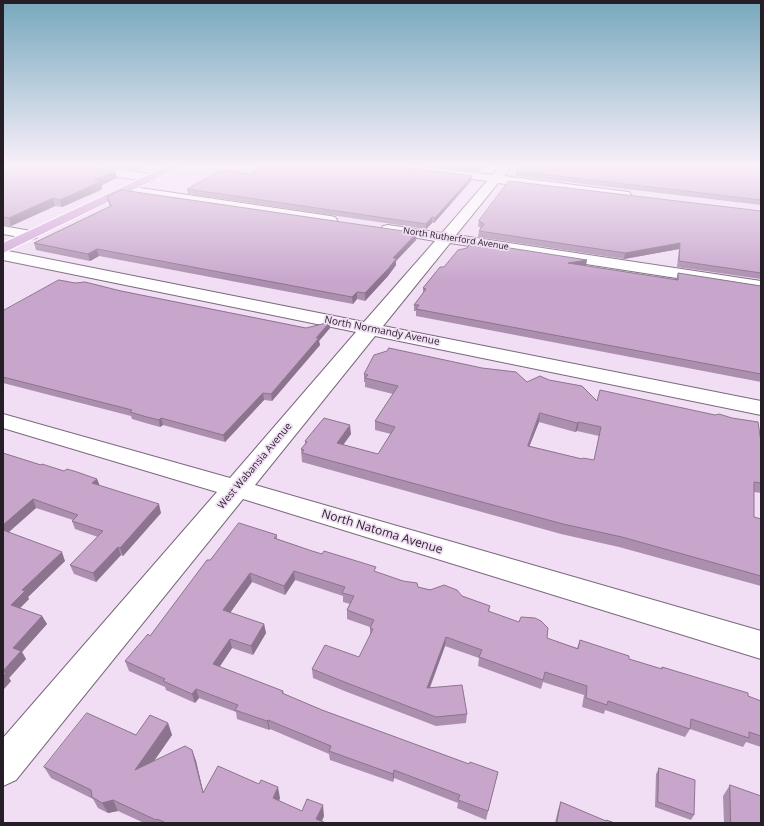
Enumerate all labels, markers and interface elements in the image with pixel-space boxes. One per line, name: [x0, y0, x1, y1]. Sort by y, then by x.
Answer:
street label: North Rutherford Avenue: [402, 225, 510, 253]
street label: North Normandy Avenue: [323, 314, 441, 348]
street label: West Wabansia Avenue: [215, 421, 295, 511]
street label: North Natoma Avenue: [320, 507, 444, 557]

